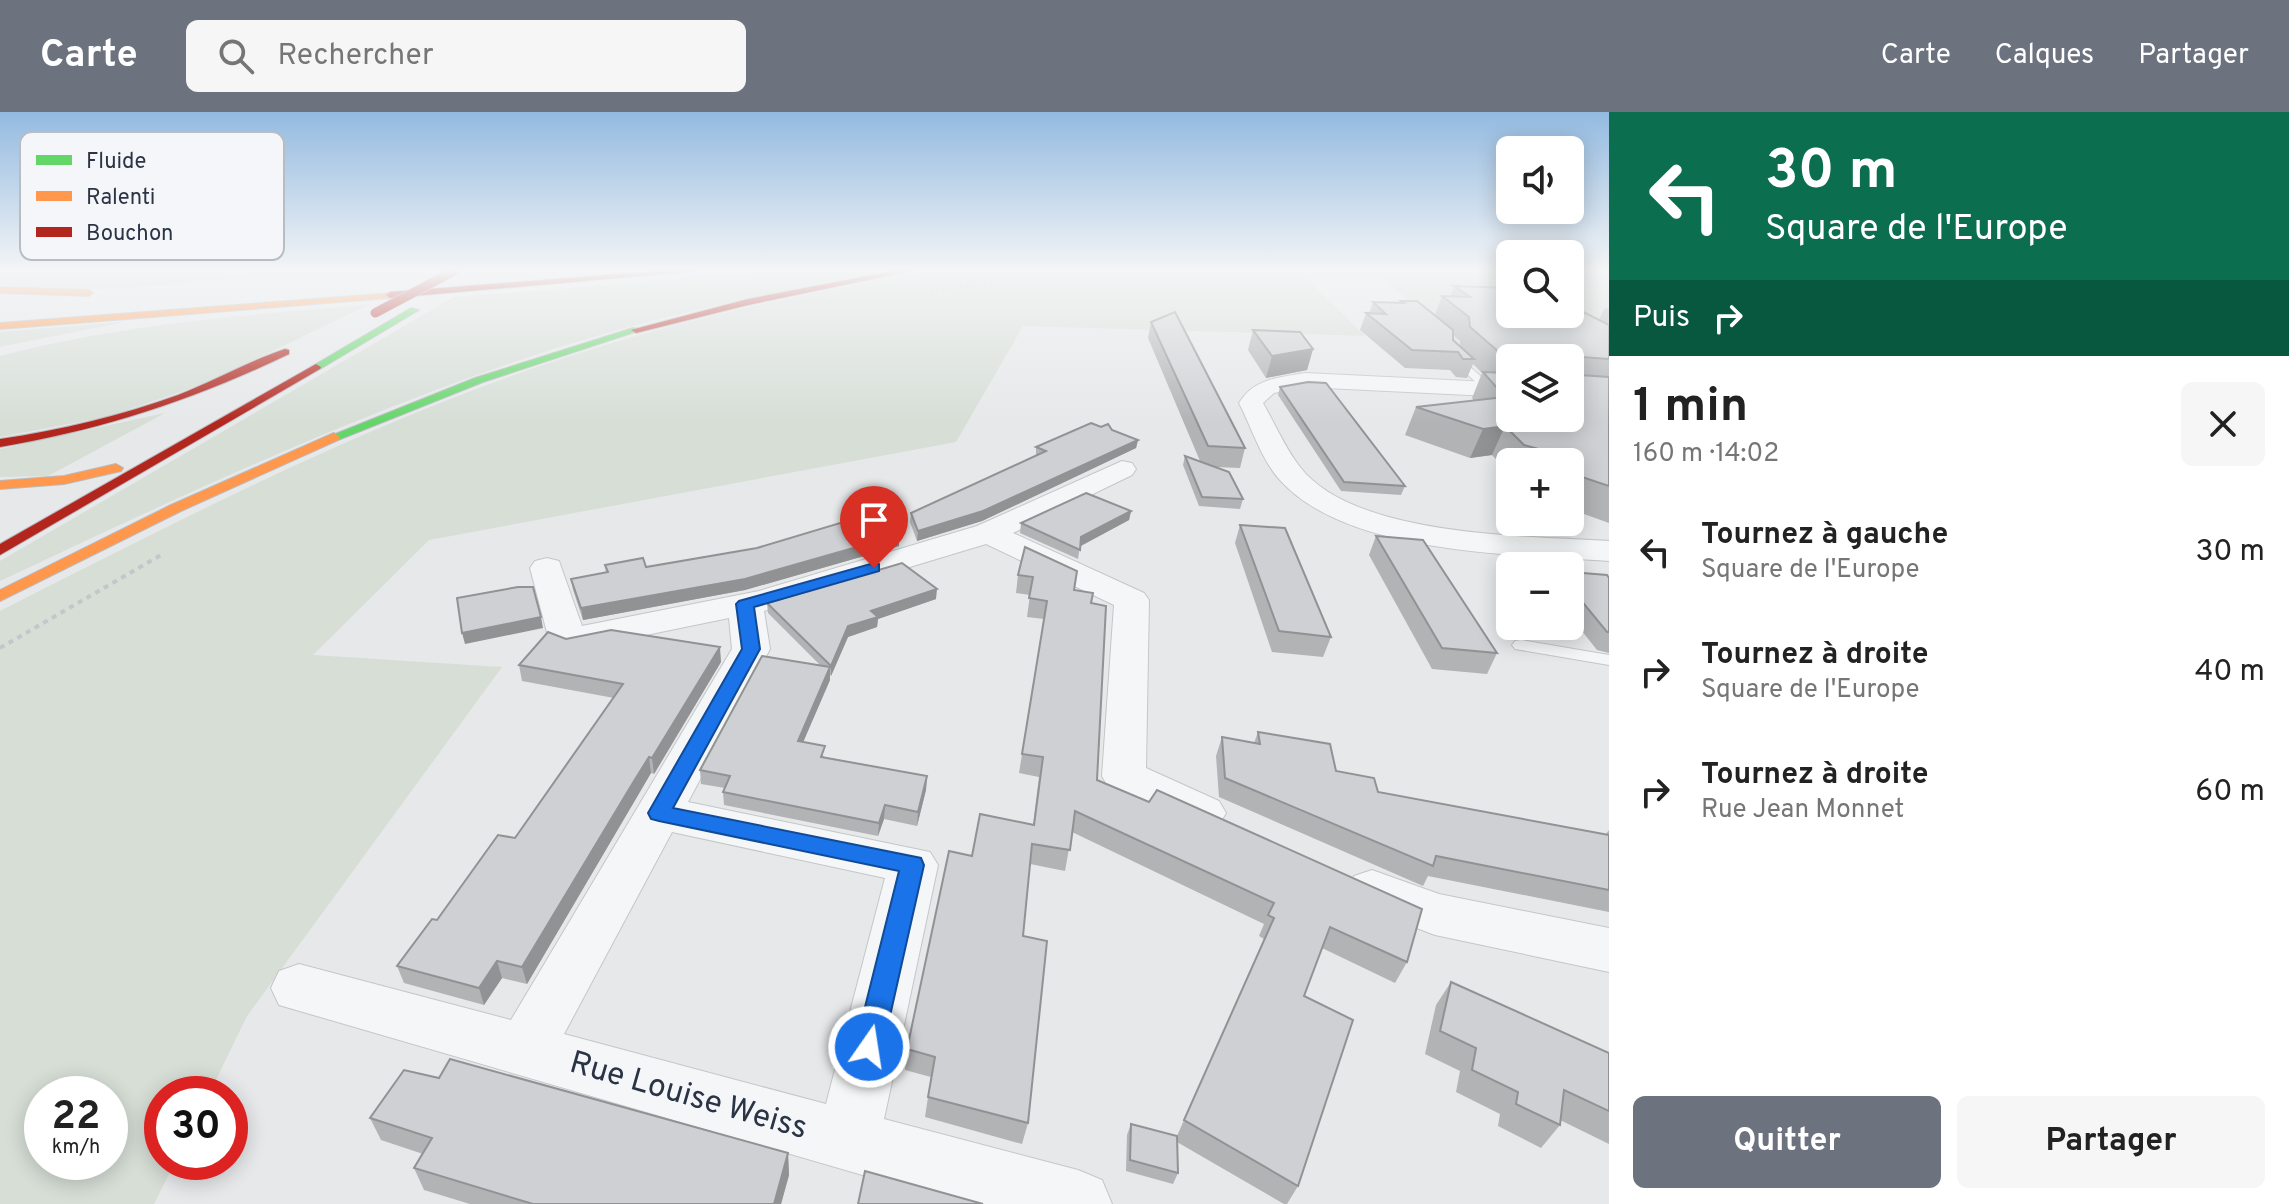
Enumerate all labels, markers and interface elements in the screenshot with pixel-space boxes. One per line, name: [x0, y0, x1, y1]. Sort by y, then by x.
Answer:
search box: [186, 20, 746, 92]
text: Carte: [40, 32, 138, 81]
icon: search: [214, 34, 258, 78]
text: Rechercher: [278, 38, 434, 75]
text: Carte: [1881, 38, 1951, 74]
text: Calques: [1995, 38, 2094, 74]
text: Partager: [2138, 38, 2249, 74]
legend: [20, 132, 284, 260]
map controls: [1496, 136, 1584, 640]
button: sound: [1496, 136, 1584, 224]
text: 30 m: [1765, 138, 1898, 208]
icon: left: [1633, 144, 1737, 248]
text: Fluide: [86, 149, 146, 176]
text: Ralenti: [86, 185, 155, 212]
text: Square de l'Europe: [1765, 207, 2068, 253]
text: Bouchon: [86, 221, 173, 248]
button: search: [1496, 240, 1584, 328]
icon: right: [1706, 296, 1750, 340]
text: Puis: [1633, 300, 1690, 337]
button: layers: [1496, 344, 1584, 432]
text: 1 min: [1633, 378, 1748, 438]
button: close: [2181, 382, 2265, 466]
text: 160 m · 14:02: [1633, 438, 1779, 471]
button: +: [1496, 448, 1584, 536]
pin: [840, 486, 908, 568]
icon: arrive: [852, 498, 896, 542]
text: Tournez à gauche: [1701, 517, 1948, 554]
icon: left: [1633, 530, 1677, 574]
text: 30 m: [2196, 534, 2265, 571]
button: −: [1496, 552, 1584, 640]
text: Square de l'Europe: [1701, 554, 1920, 587]
text: Tournez à droite: [1701, 637, 1929, 674]
icon: right: [1633, 650, 1677, 694]
text: 40 m: [2195, 654, 2265, 691]
text: Square de l'Europe: [1701, 674, 1920, 707]
text: Tournez à droite: [1701, 757, 1929, 794]
icon: right: [1633, 770, 1677, 814]
text: 60 m: [2195, 774, 2265, 811]
text: Rue Jean Monnet: [1701, 794, 1904, 827]
position arrow: [827, 1005, 911, 1089]
street label: Rue Louise Weiss: [565, 1044, 812, 1150]
speed limit sign: 30: [144, 1076, 248, 1180]
text: 22: [52, 1093, 100, 1143]
button: Quitter: [1633, 1096, 1941, 1188]
button: Partager: [1957, 1096, 2265, 1188]
text: km/h: [52, 1135, 100, 1161]

